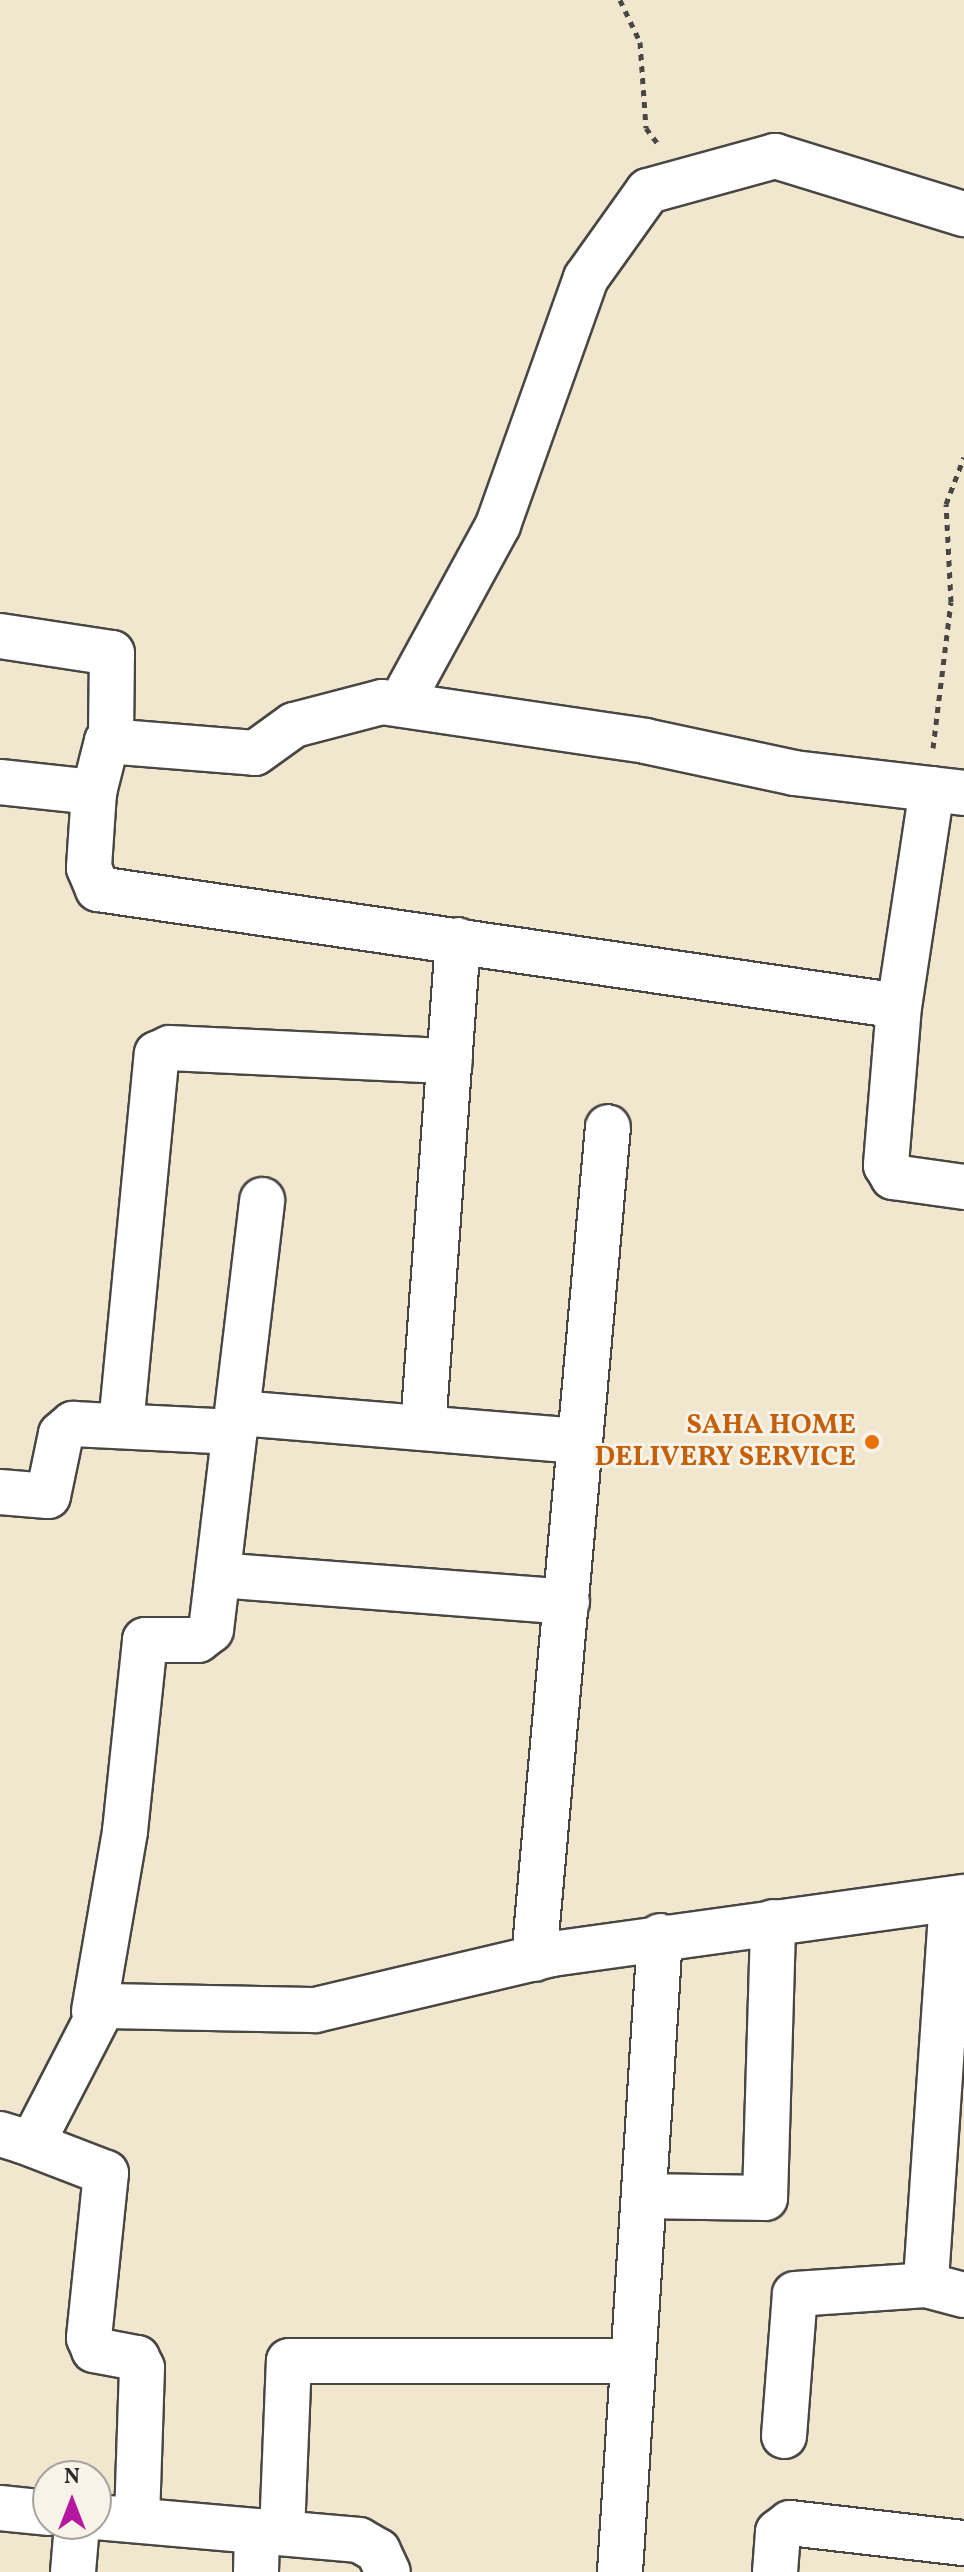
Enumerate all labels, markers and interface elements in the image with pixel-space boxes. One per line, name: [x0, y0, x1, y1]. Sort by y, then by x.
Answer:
place label: SAHA HOME DELIVERY SERVICE: [594, 1409, 856, 1475]
marker: SAHA HOME DELIVERY SERVICE: [863, 1433, 881, 1451]
north arrow: [32, 2460, 112, 2540]
text: N: [64, 2462, 80, 2493]

